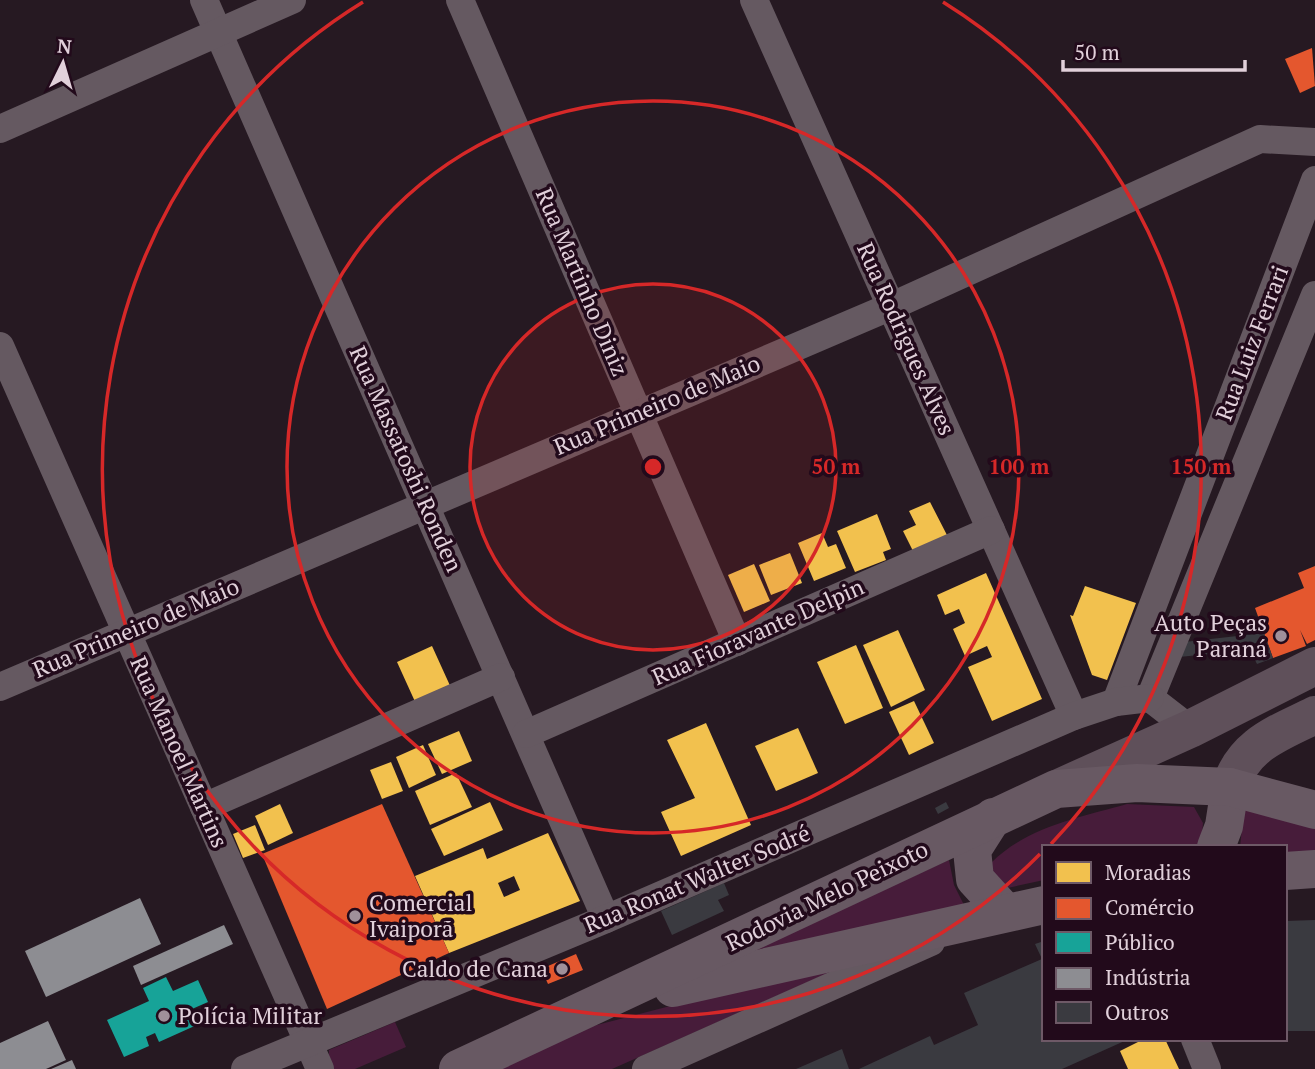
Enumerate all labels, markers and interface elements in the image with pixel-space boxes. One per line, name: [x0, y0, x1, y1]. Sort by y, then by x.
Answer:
north arrow: [28, 28, 98, 98]
scale bar: [1063, 28, 1245, 72]
text: N: [56, 32, 73, 59]
text: 50 m: [1074, 38, 1120, 66]
street label: Rua Martinho Diniz: [529, 183, 636, 381]
street label: Rua Rodrigues Alves: [850, 238, 963, 440]
street label: Rua Luiz Ferrari: [1208, 261, 1295, 425]
street label: Rua Massatoshi Ronden: [343, 341, 470, 577]
street label: Rua Primeiro de Maio: [549, 347, 765, 462]
text: 50 m: [812, 452, 861, 480]
text: 100 m: [989, 452, 1050, 480]
text: 150 m: [1171, 452, 1232, 480]
centre of rings: [641, 455, 665, 479]
street label: Rua Primeiro de Maio: [28, 570, 244, 685]
street label: Rua Fioravante Delpin: [647, 571, 869, 692]
place label: Auto Peças Paraná: [1154, 607, 1267, 664]
marker: Auto Peças Paraná: [1273, 628, 1289, 644]
street label: Rua Manoel Martins: [123, 651, 236, 852]
street label: Rua Ronat Walter Sodré: [579, 817, 815, 940]
street label: Rodovia Melo Peixoto: [720, 833, 933, 958]
legend: [1042, 845, 1287, 1041]
text: Moradias: [1105, 858, 1191, 886]
place label: Comercial Ivaiporã: [369, 887, 472, 944]
text: Comércio: [1105, 893, 1194, 921]
marker: Comercial Ivaiporã: [347, 908, 363, 924]
text: Público: [1105, 928, 1175, 956]
place label: Caldo de Cana: [402, 953, 548, 984]
marker: Caldo de Cana: [554, 961, 570, 977]
text: Indústria: [1105, 963, 1191, 991]
text: Outros: [1105, 998, 1169, 1026]
place label: Polícia Militar: [178, 1000, 322, 1031]
marker: Polícia Militar: [156, 1008, 172, 1024]

